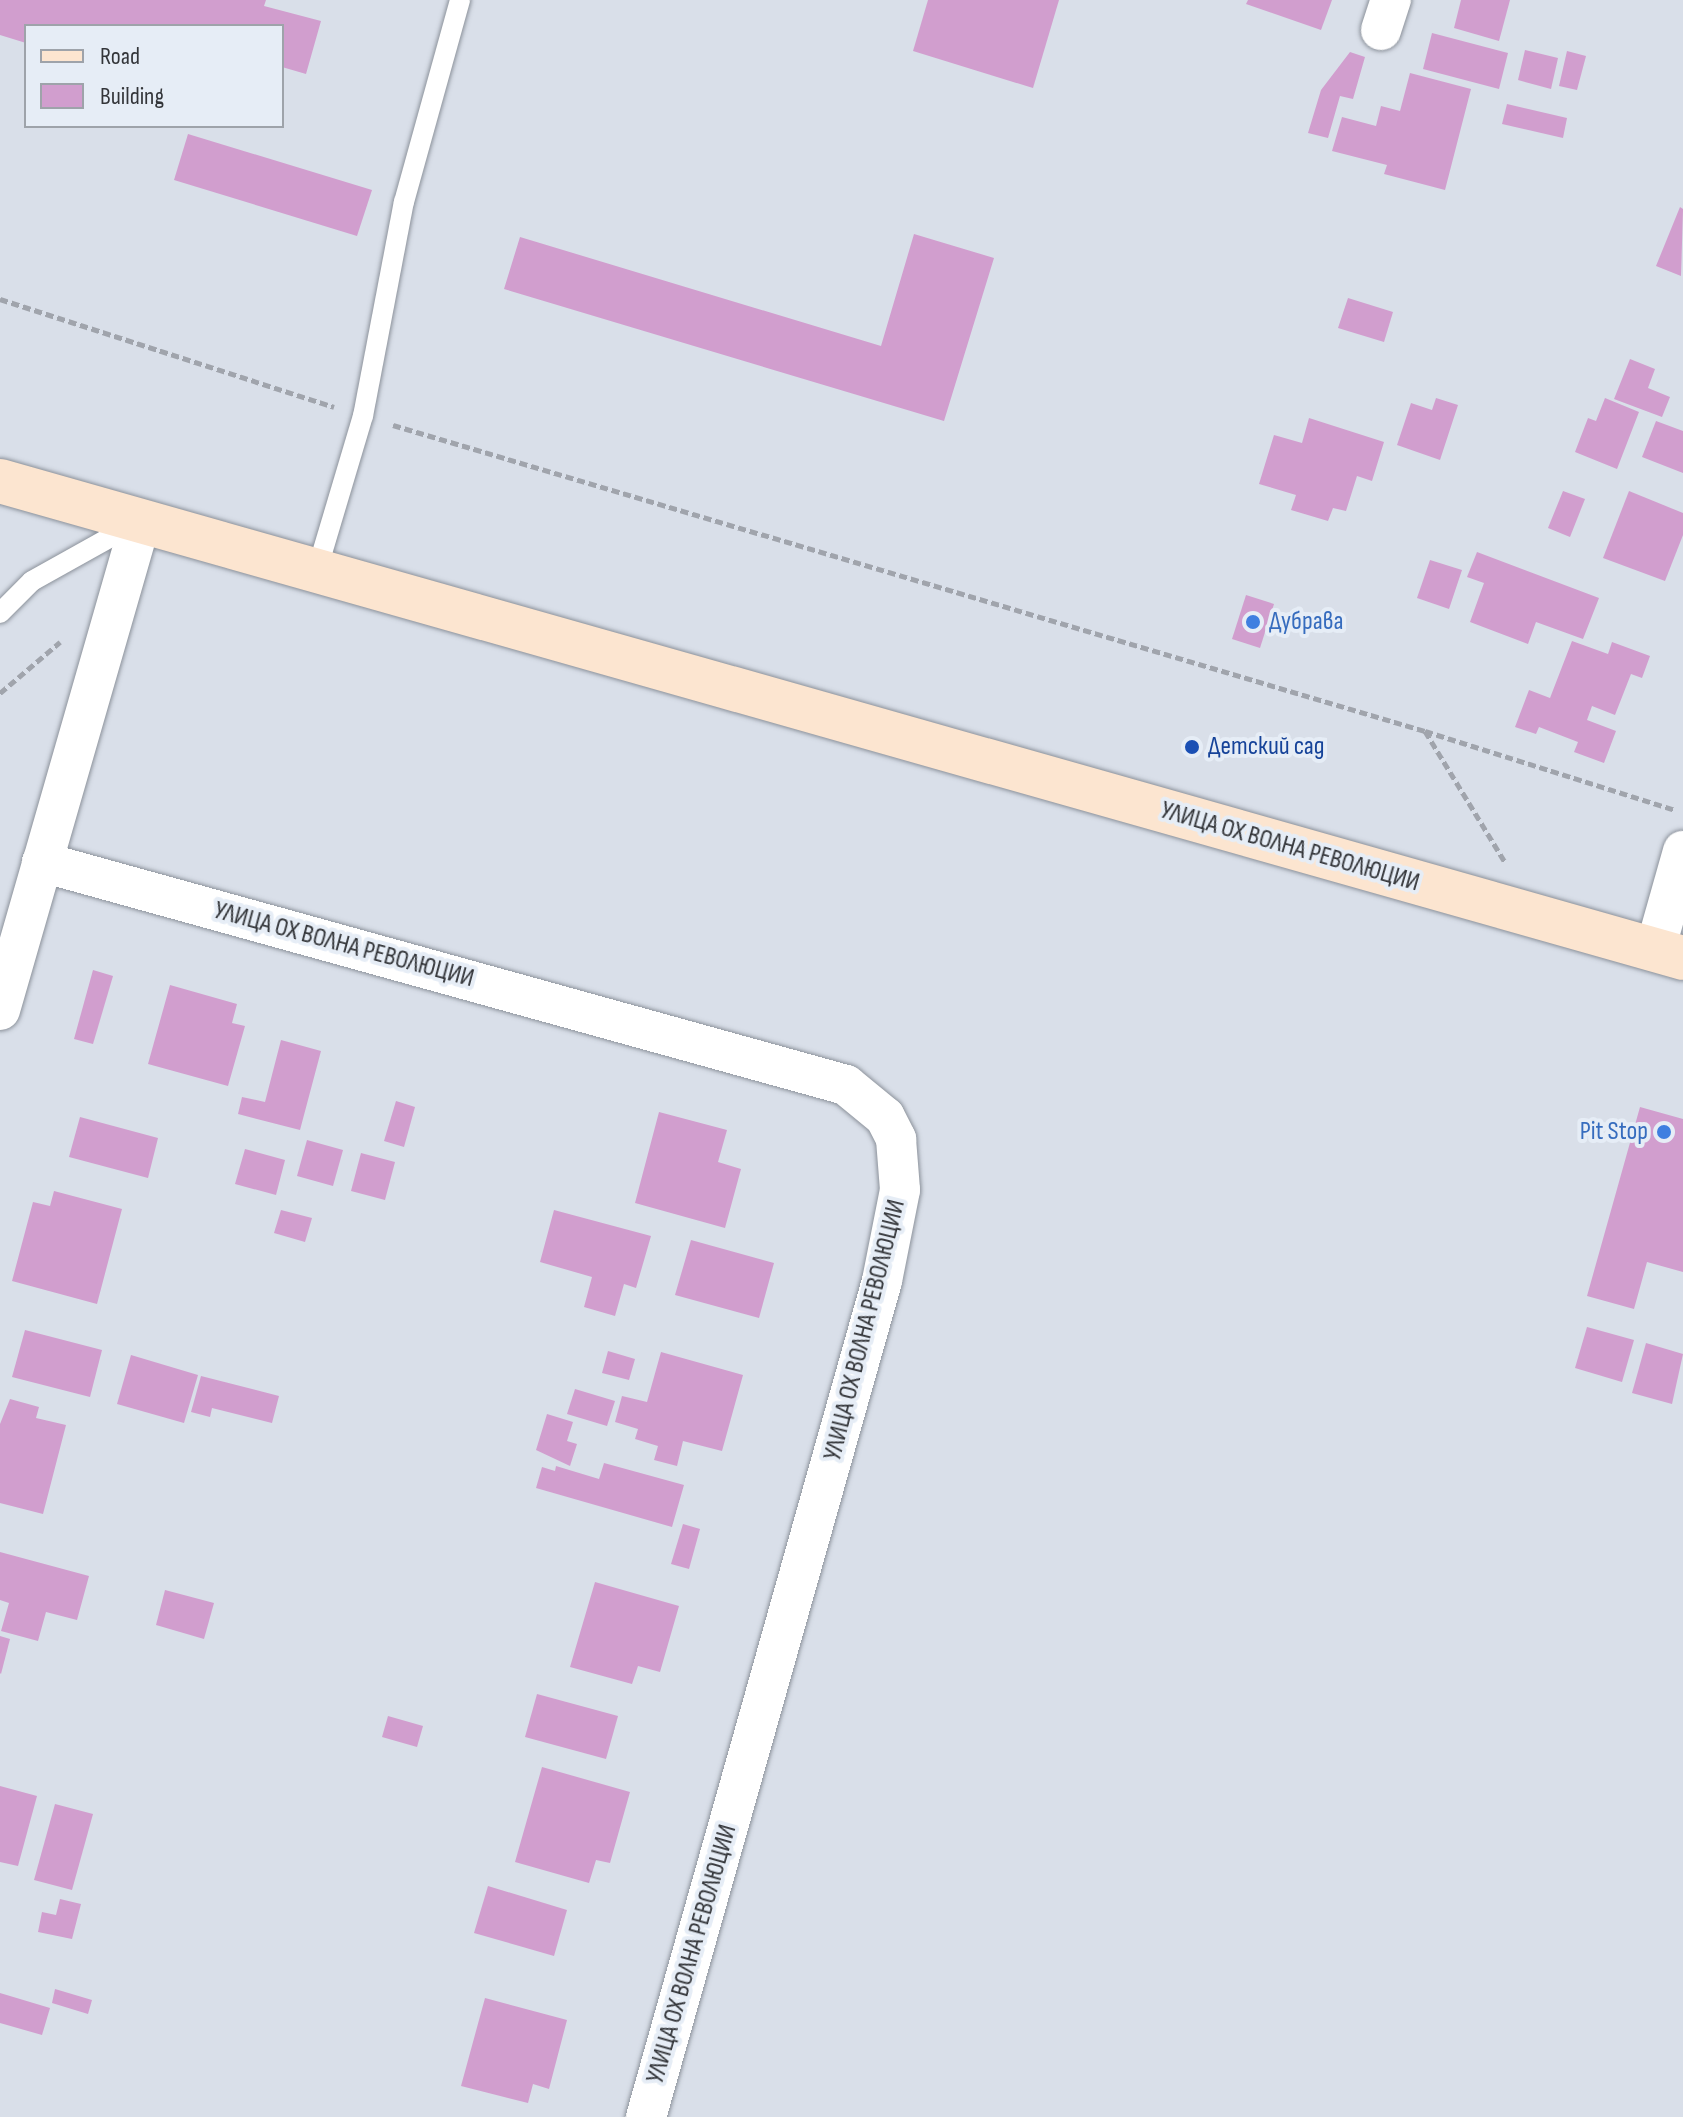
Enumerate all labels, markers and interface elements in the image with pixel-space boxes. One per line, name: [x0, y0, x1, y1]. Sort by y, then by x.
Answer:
legend: [24, 24, 284, 128]
text: Road: [100, 42, 140, 71]
text: Building: [100, 82, 164, 111]
place label: Дубрава: [1269, 606, 1343, 638]
marker: Дубрава: [1244, 613, 1262, 631]
place label: Детский сад: [1208, 731, 1325, 763]
marker: Детский сад: [1183, 738, 1201, 756]
street label: УЛИЦА ОХ ВОЛНА РЕВОЛЮЦИИ: [1157, 795, 1423, 899]
street label: УЛИЦА ОХ ВОЛНА РЕВОЛЮЦИИ: [211, 895, 477, 995]
place label: Pit Stop: [1580, 1116, 1648, 1148]
marker: Pit Stop: [1655, 1123, 1673, 1141]
street label: УЛИЦА ОХ ВОЛНА РЕВОЛЮЦИИ: [817, 1196, 913, 1464]
street label: УЛИЦА ОХ ВОЛНА РЕВОЛЮЦИИ: [640, 1821, 744, 2087]

